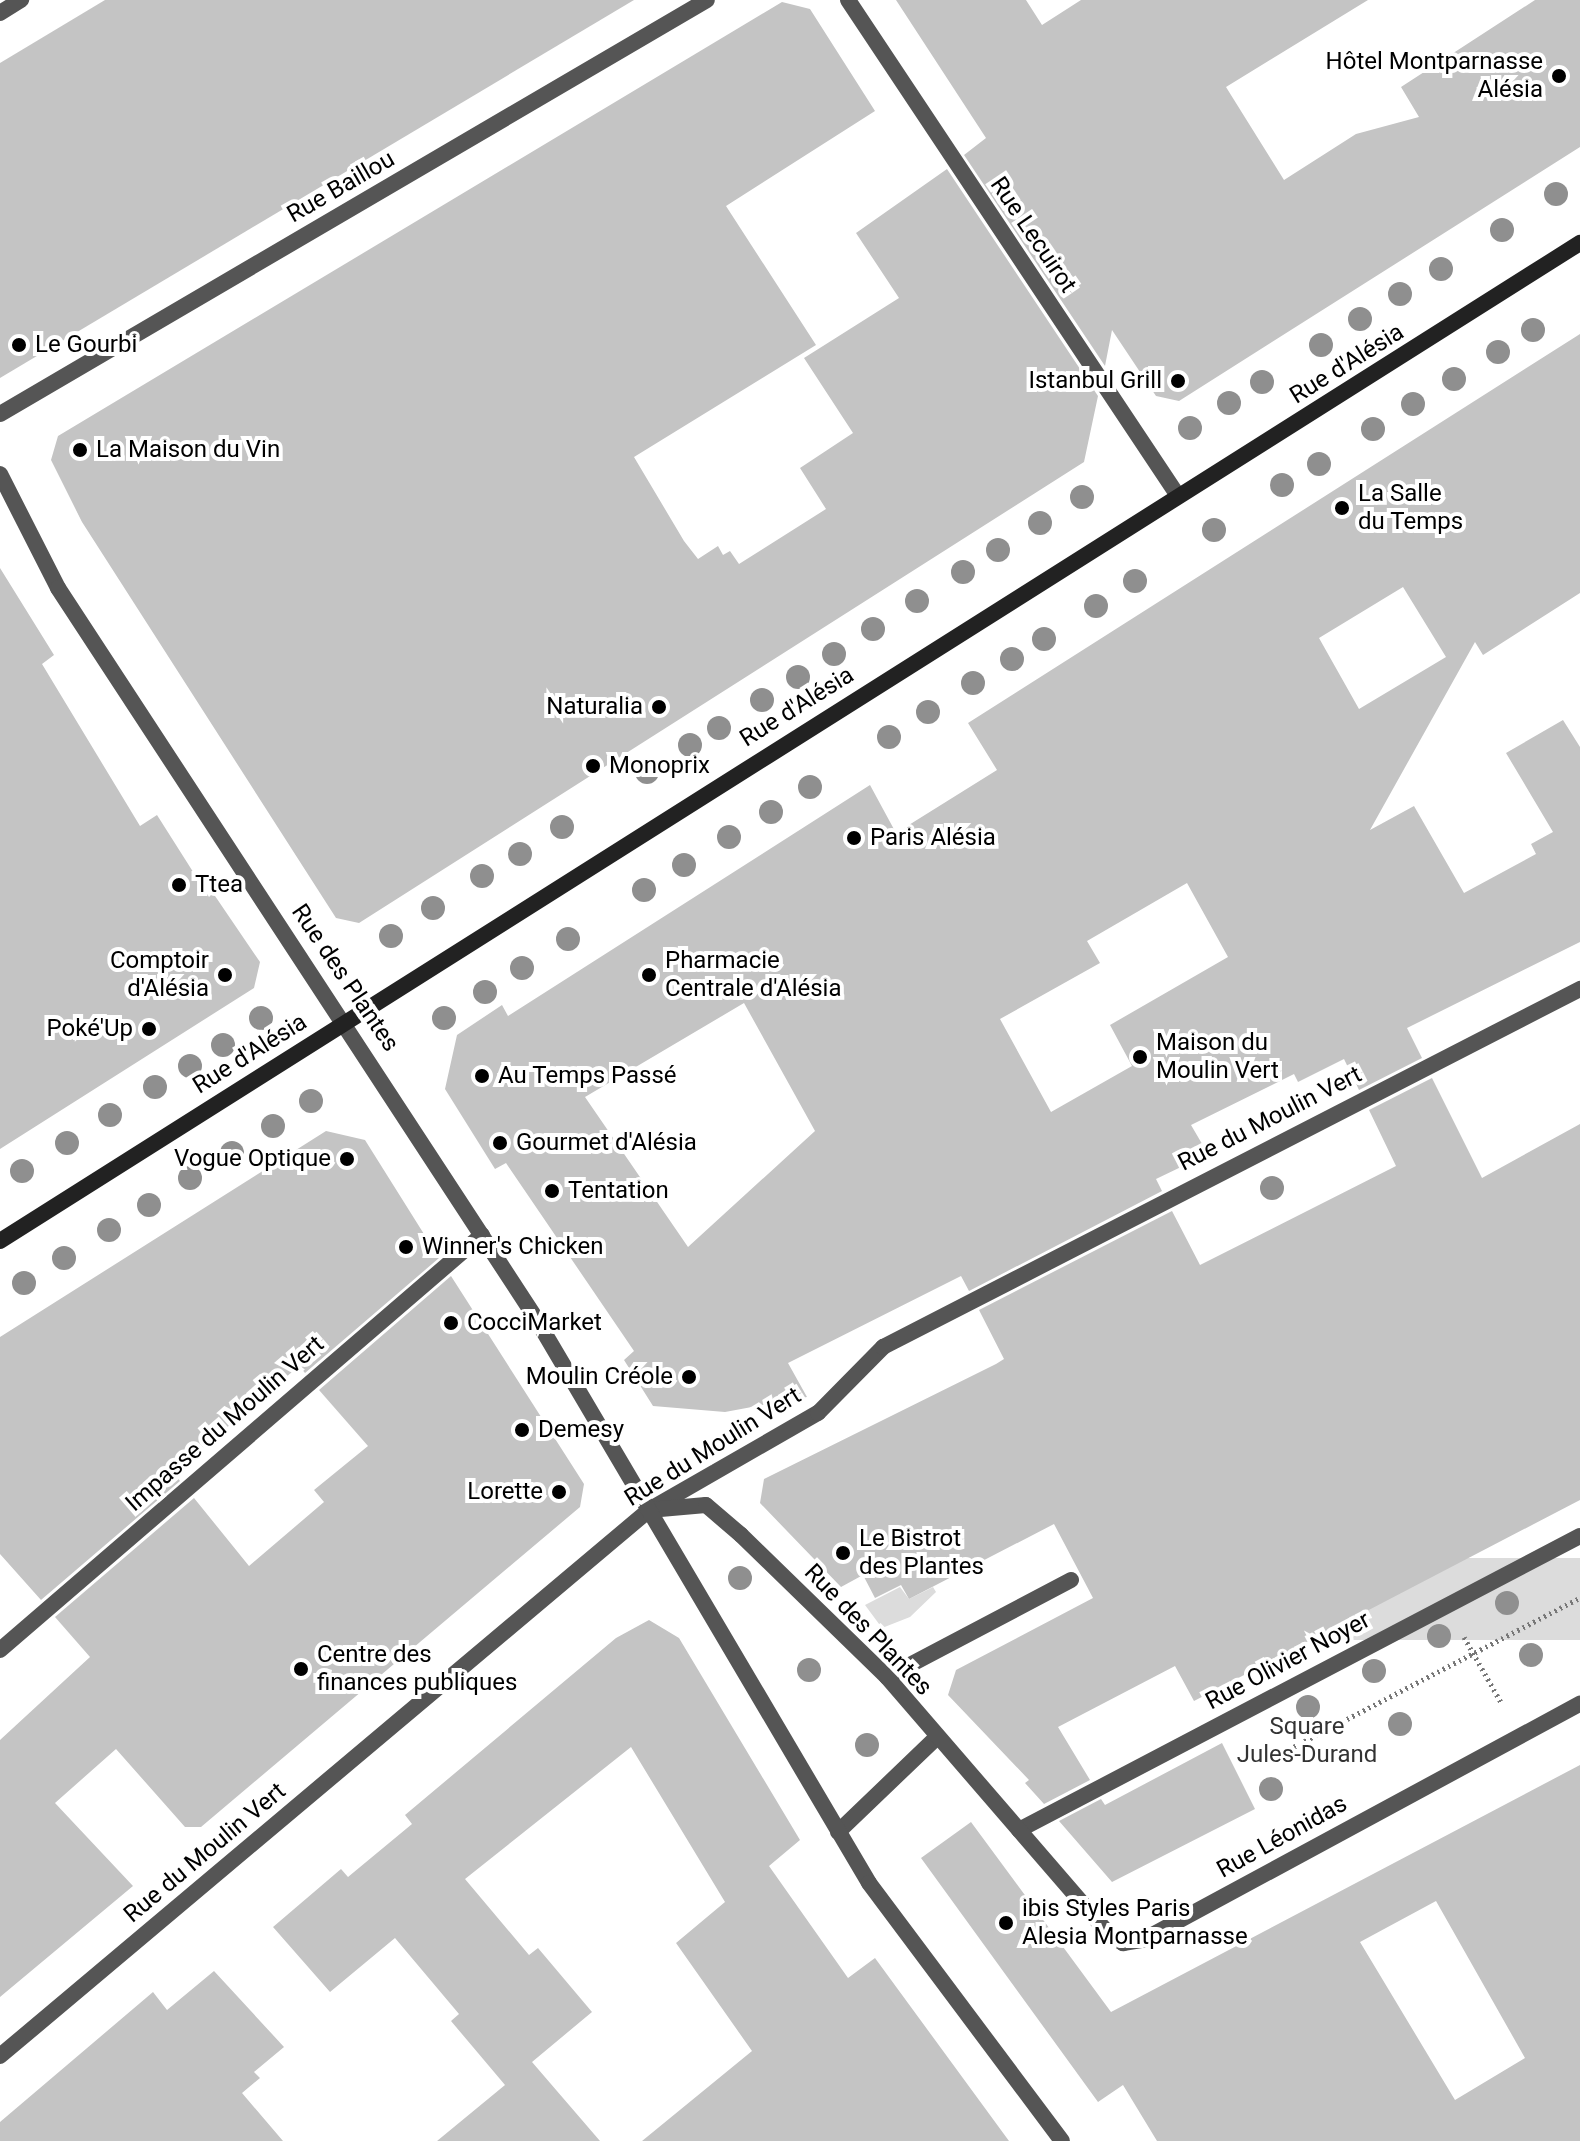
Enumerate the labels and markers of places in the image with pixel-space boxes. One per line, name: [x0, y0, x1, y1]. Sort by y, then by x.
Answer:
place label: Hôtel Montparnasse Alésia: [1326, 48, 1543, 104]
marker: Hôtel Montparnasse Alésia: [1550, 67, 1568, 85]
place label: Le Gourbi: [35, 331, 137, 359]
marker: Le Gourbi: [10, 336, 28, 354]
place label: Istanbul Grill: [1028, 367, 1162, 395]
marker: Istanbul Grill: [1169, 372, 1187, 390]
place label: La Maison du Vin: [96, 436, 280, 464]
marker: La Maison du Vin: [71, 441, 89, 459]
place label: La Salle du Temps: [1358, 480, 1464, 536]
marker: La Salle du Temps: [1333, 499, 1351, 517]
place label: Naturalia: [546, 693, 643, 721]
marker: Naturalia: [650, 698, 668, 716]
place label: Monoprix: [609, 752, 710, 780]
marker: Monoprix: [584, 757, 602, 775]
place label: Paris Alésia: [870, 824, 996, 852]
marker: Paris Alésia: [845, 829, 863, 847]
place label: Ttea: [195, 871, 243, 899]
marker: Ttea: [170, 876, 188, 894]
place label: Comptoir d'Alésia: [110, 947, 209, 1003]
place label: Pharmacie Centrale d'Alésia: [665, 947, 842, 1003]
marker: Comptoir d'Alésia: [216, 966, 234, 984]
marker: Pharmacie Centrale d'Alésia: [640, 966, 658, 984]
place label: Poké'Up: [47, 1015, 133, 1043]
marker: Poké'Up: [140, 1020, 158, 1038]
place label: Maison du Moulin Vert: [1156, 1029, 1279, 1085]
marker: Maison du Moulin Vert: [1131, 1048, 1149, 1066]
place label: Au Temps Passé: [498, 1062, 677, 1090]
marker: Au Temps Passé: [473, 1067, 491, 1085]
place label: Gourmet d'Alésia: [516, 1129, 697, 1157]
marker: Gourmet d'Alésia: [491, 1134, 509, 1152]
place label: Vogue Optique: [174, 1145, 331, 1173]
marker: Vogue Optique: [338, 1150, 356, 1168]
place label: Tentation: [568, 1177, 669, 1205]
marker: Tentation: [543, 1182, 561, 1200]
place label: Winner's Chicken: [422, 1233, 603, 1261]
marker: Winner's Chicken: [397, 1238, 415, 1256]
place label: CocciMarket: [467, 1309, 602, 1337]
marker: CocciMarket: [442, 1314, 460, 1332]
place label: Moulin Créole: [526, 1363, 673, 1391]
marker: Moulin Créole: [680, 1368, 698, 1386]
place label: Demesy: [538, 1416, 624, 1444]
marker: Demesy: [513, 1421, 531, 1439]
place label: Lorette: [467, 1478, 543, 1506]
marker: Lorette: [550, 1483, 568, 1501]
place label: Le Bistrot des Plantes: [859, 1525, 984, 1581]
marker: Le Bistrot des Plantes: [834, 1544, 852, 1562]
place label: Centre des finances publiques: [317, 1641, 517, 1697]
marker: Centre des finances publiques: [292, 1660, 310, 1678]
place label: ibis Styles Paris Alesia Montparnasse: [1022, 1895, 1248, 1951]
marker: ibis Styles Paris Alesia Montparnasse: [997, 1914, 1015, 1932]

